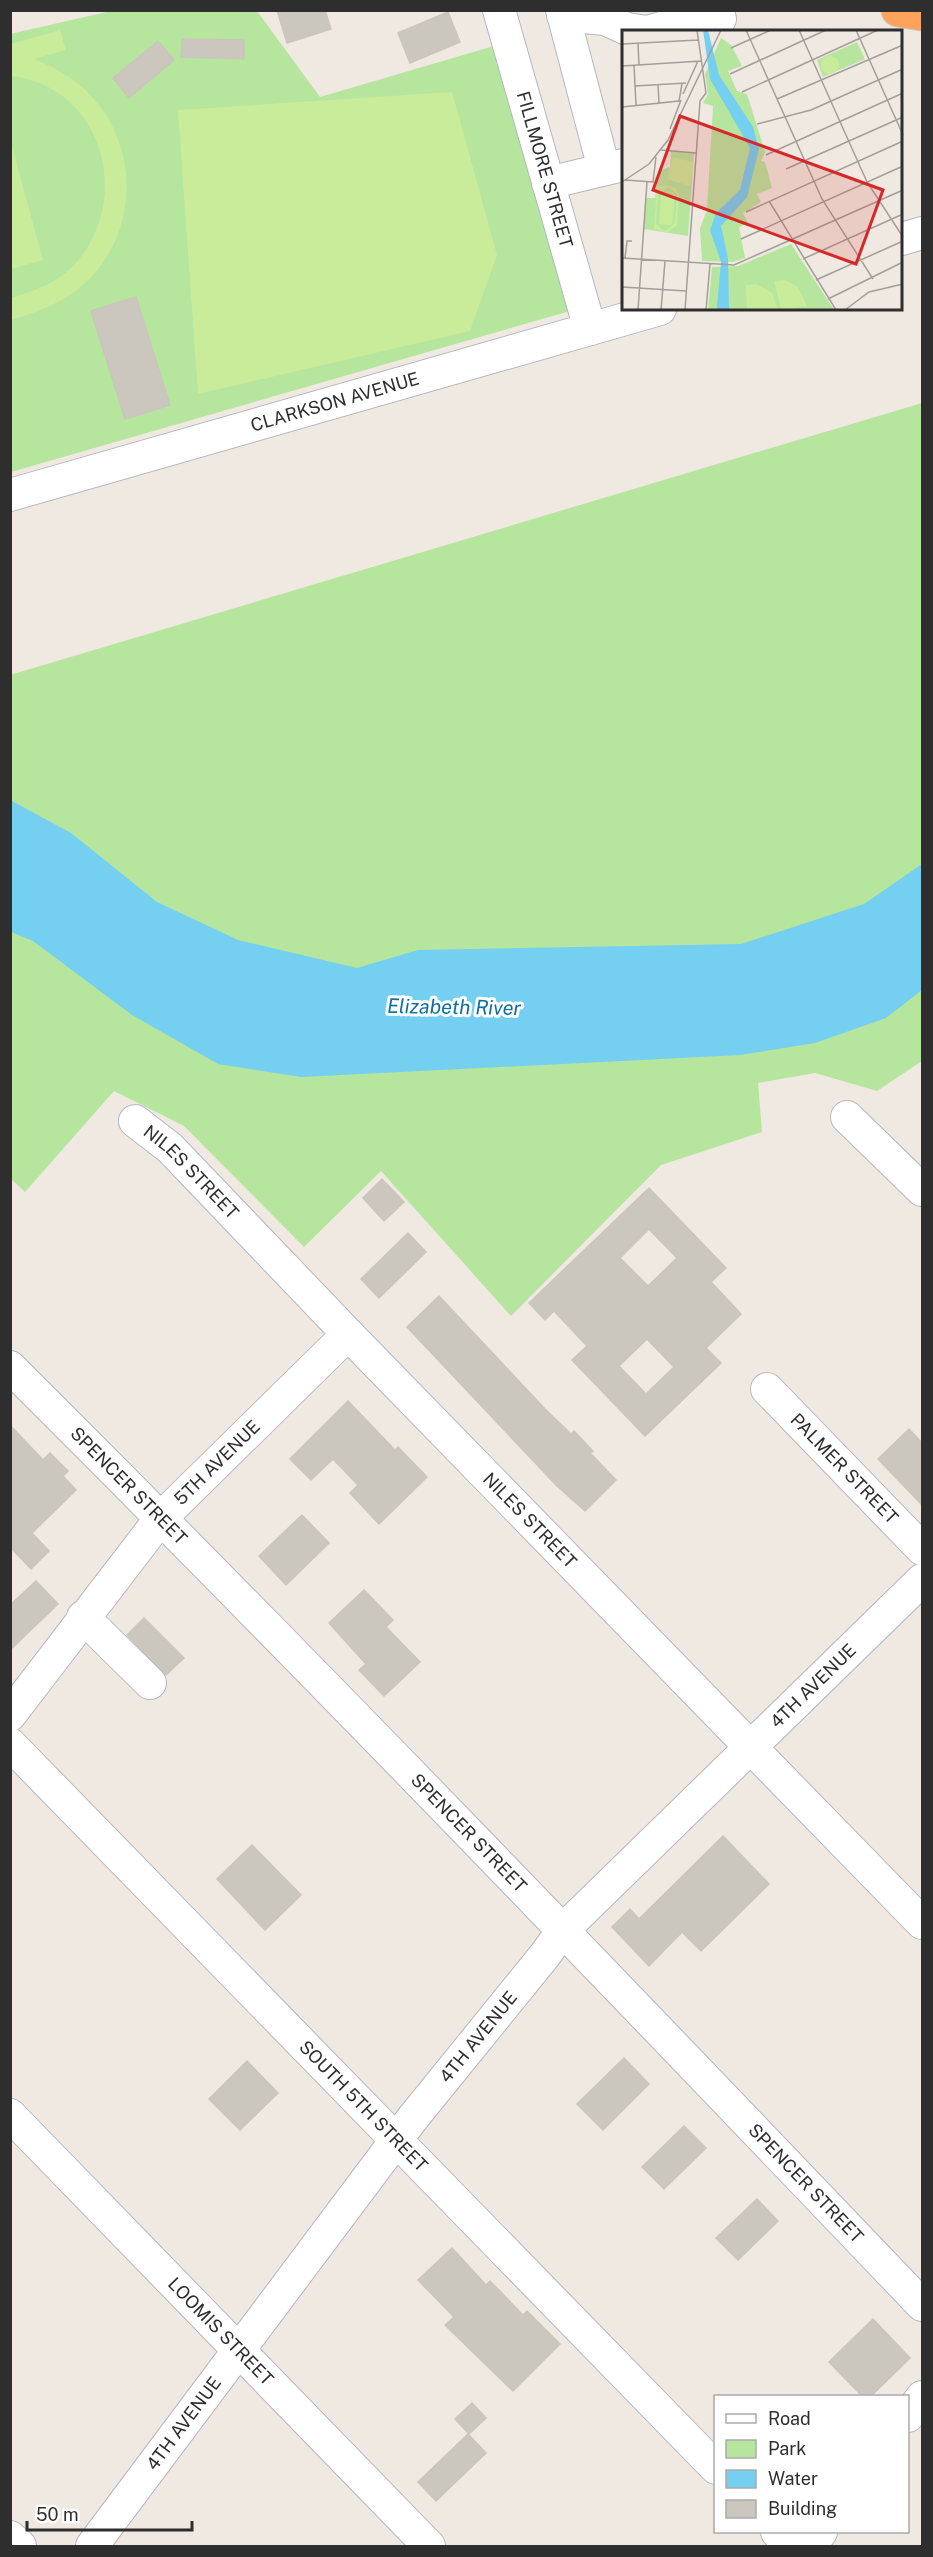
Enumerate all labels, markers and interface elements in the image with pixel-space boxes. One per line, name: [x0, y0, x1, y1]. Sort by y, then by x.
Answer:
inset map: [622, 30, 903, 310]
street label: FILLMORE STREET: [513, 89, 577, 250]
street label: CLARKSON AVENUE: [248, 367, 421, 436]
water label: Elizabeth River: [387, 994, 522, 1020]
street label: NILES STREET: [140, 1121, 243, 1223]
street label: PALMER STREET: [786, 1409, 903, 1528]
street label: 5TH AVENUE: [170, 1416, 264, 1509]
street label: SPENCER STREET: [66, 1423, 192, 1549]
street label: NILES STREET: [479, 1468, 581, 1572]
street label: 4TH AVENUE: [766, 1639, 860, 1732]
street label: SPENCER STREET: [407, 1769, 531, 1897]
street label: 4TH AVENUE: [435, 1987, 521, 2087]
street label: SOUTH 5TH STREET: [295, 2036, 432, 2176]
street label: SPENCER STREET: [744, 2119, 868, 2247]
street label: LOOMIS STREET: [164, 2273, 278, 2390]
street label: 4TH AVENUE: [142, 2372, 225, 2474]
legend: [714, 2395, 909, 2533]
text: Road: [768, 2408, 811, 2429]
text: Park: [768, 2438, 806, 2459]
text: Water: [768, 2468, 818, 2489]
scale bar: [27, 2494, 192, 2532]
text: Building: [768, 2498, 837, 2519]
text: 50 m: [36, 2504, 79, 2525]

